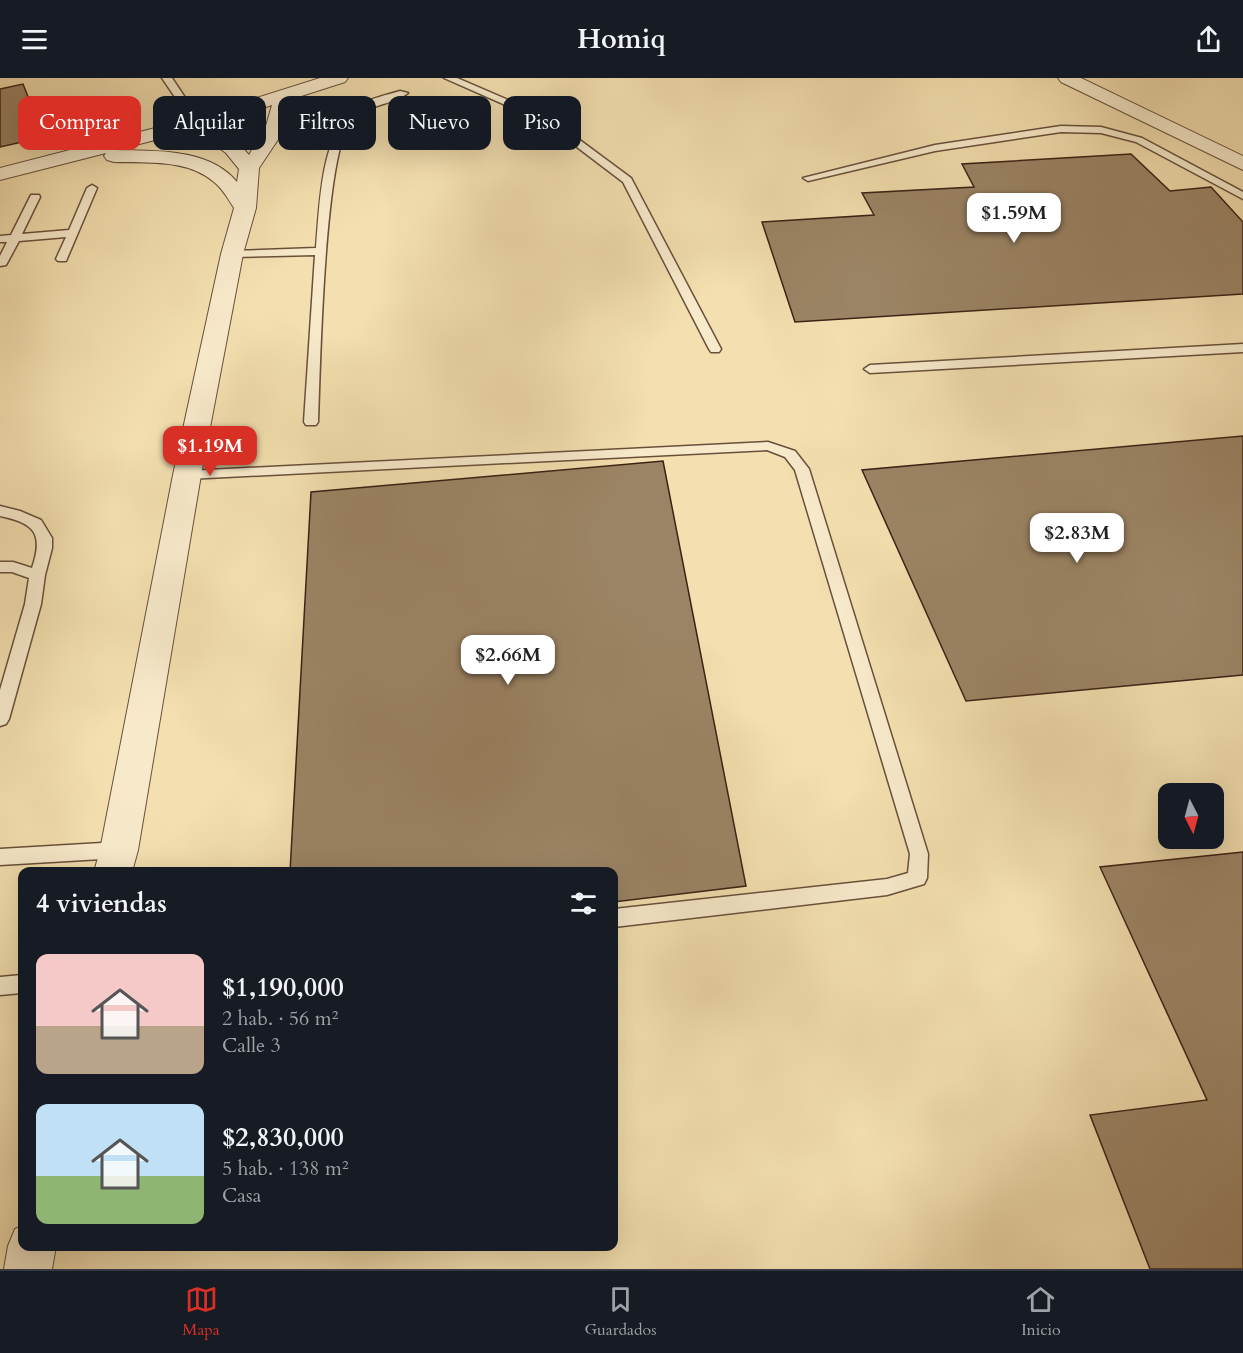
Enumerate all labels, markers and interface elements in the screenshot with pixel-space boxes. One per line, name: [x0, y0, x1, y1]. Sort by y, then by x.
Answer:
text: Homiq: [577, 21, 666, 58]
icon: menu: [18, 23, 51, 56]
icon: share: [1192, 23, 1225, 56]
chip: Comprar: [18, 96, 141, 150]
chip: Alquilar: [153, 96, 266, 150]
chip: Filtros: [278, 96, 376, 150]
chip: Nuevo: [388, 96, 491, 150]
chip: Piso: [503, 96, 581, 150]
pin: $1.59M: [965, 193, 1063, 244]
text: $1.59M: [981, 199, 1047, 226]
pin: $1.19M: [161, 426, 259, 477]
text: $1.19M: [177, 432, 243, 459]
pin: $2.83M: [1028, 513, 1126, 564]
text: $2.83M: [1044, 519, 1110, 546]
pin: $2.66M: [459, 635, 557, 686]
text: $2.66M: [475, 641, 541, 668]
north arrow: [1158, 783, 1224, 849]
map controls: [1158, 783, 1224, 849]
text: 4 viviendas: [36, 886, 167, 921]
icon: filters: [567, 887, 600, 920]
text: $1,190,000: [222, 970, 344, 1005]
icon: home: [84, 978, 156, 1050]
text: 2 hab. · 56 m²: [222, 1005, 338, 1032]
text: Calle 3: [222, 1032, 281, 1059]
text: $2,830,000: [222, 1120, 344, 1155]
icon: home: [84, 1128, 156, 1200]
text: 5 hab. · 138 m²: [222, 1155, 349, 1182]
text: Casa: [222, 1182, 261, 1209]
tab: Mapa: [182, 1283, 220, 1341]
tab: Guardados: [584, 1283, 657, 1341]
tab: Inicio: [1021, 1283, 1061, 1341]

